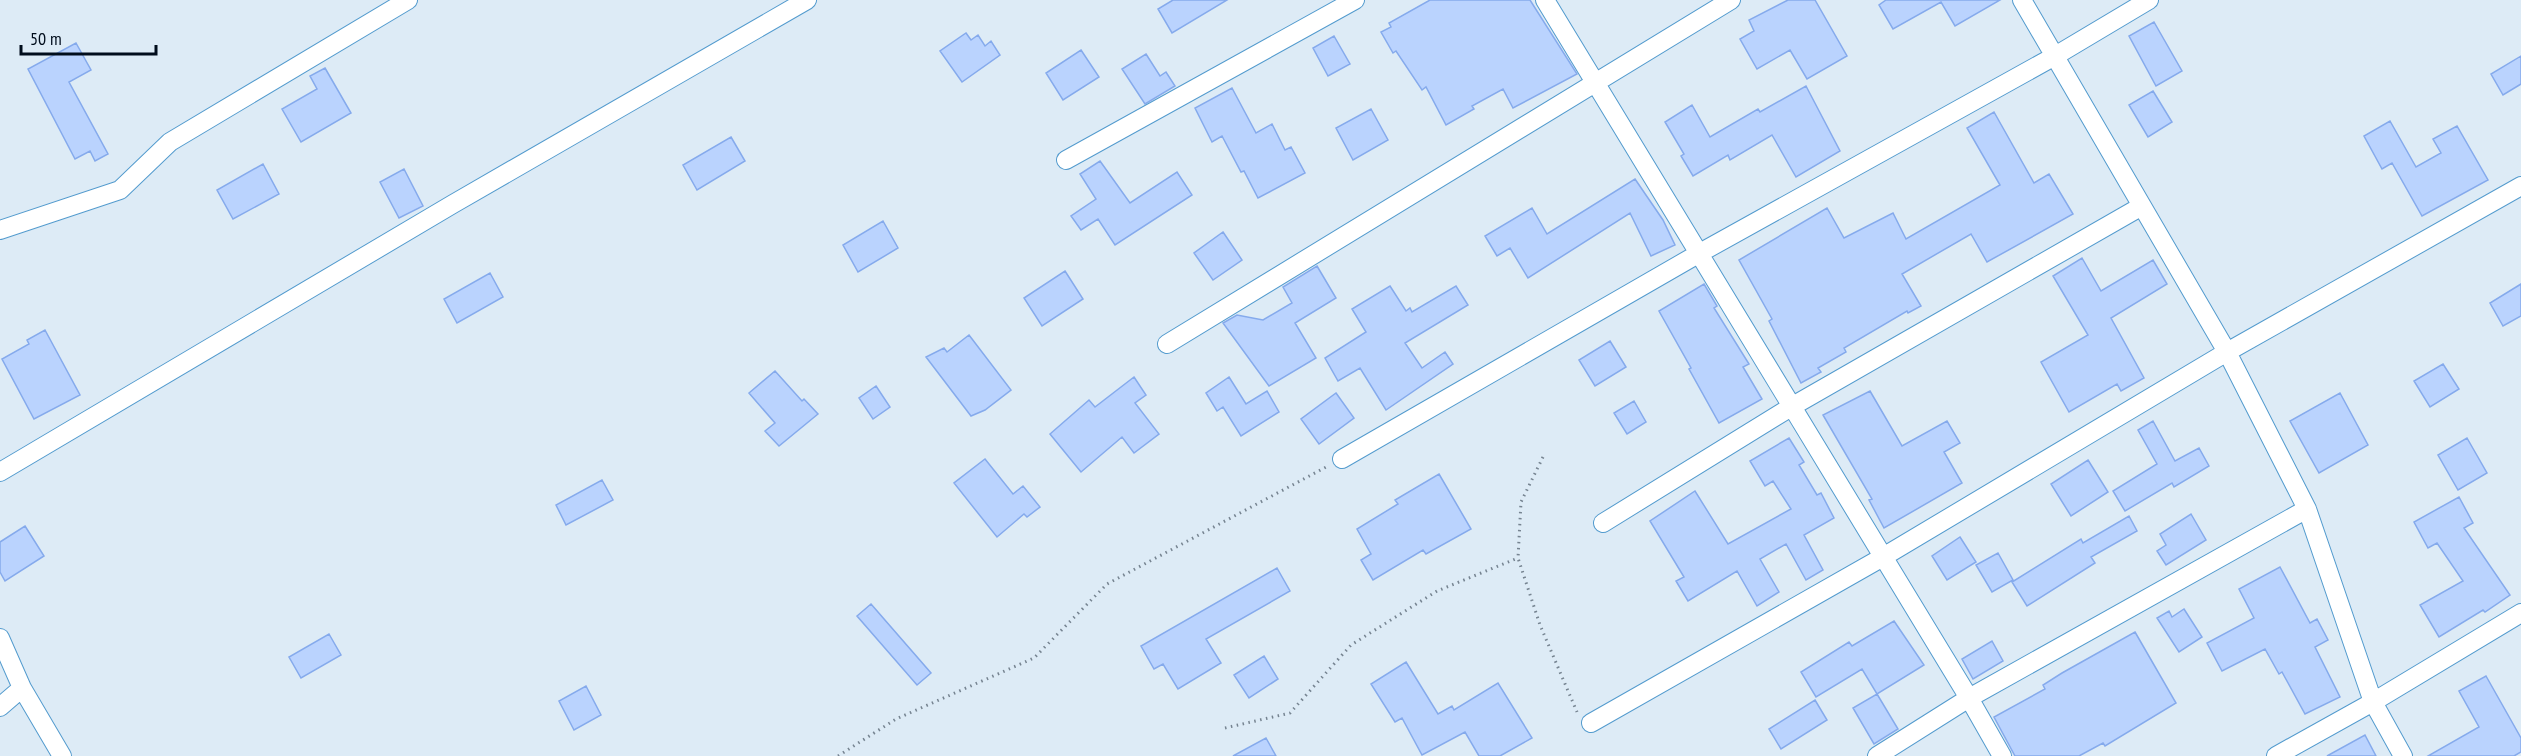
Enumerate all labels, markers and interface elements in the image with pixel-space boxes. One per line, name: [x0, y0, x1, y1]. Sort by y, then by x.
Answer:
scale bar: [21, 18, 156, 56]
text: 50 m: [30, 27, 62, 50]

